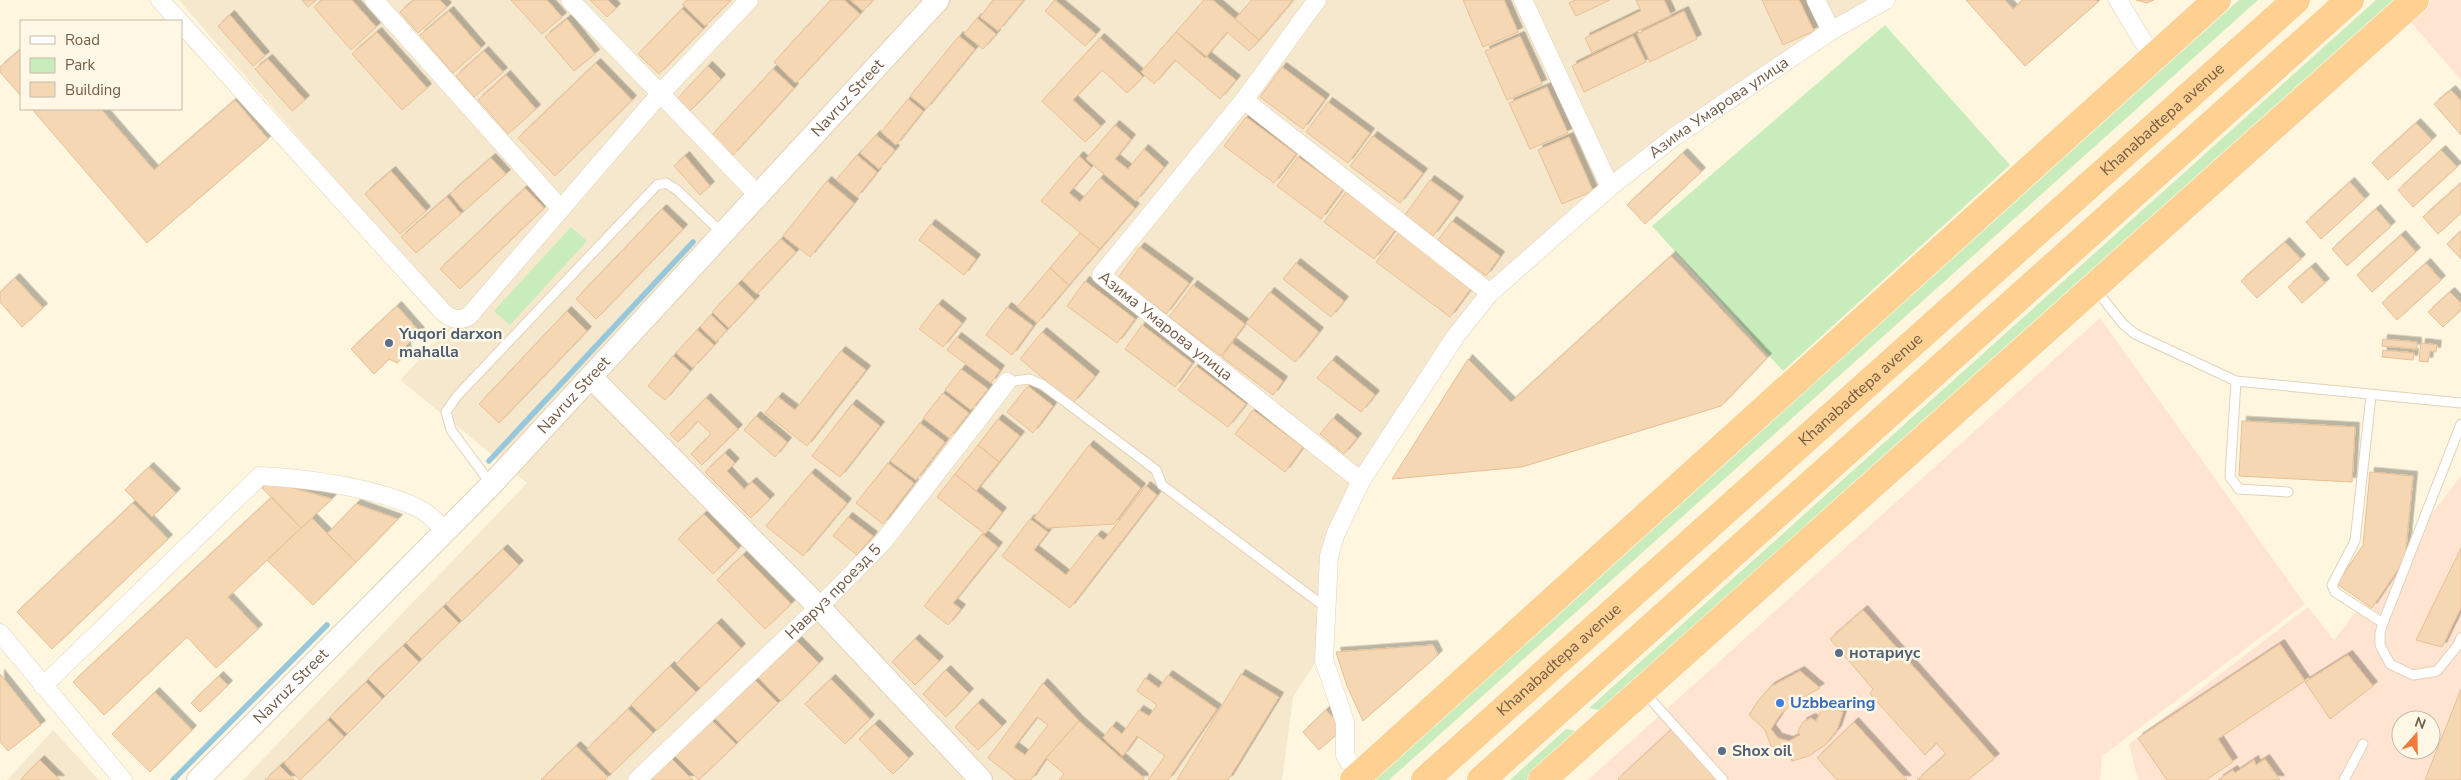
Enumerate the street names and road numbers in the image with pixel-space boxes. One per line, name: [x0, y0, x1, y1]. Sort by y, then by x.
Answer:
street label: Азима Умарова улица: [1644, 52, 1793, 164]
street label: Navruz Street: [806, 54, 889, 142]
street label: Khanabadtepa avenue: [2096, 58, 2229, 181]
street label: Азима Умарова улица: [1094, 266, 1237, 386]
street label: Khanabadtepa avenue: [1794, 328, 1928, 451]
street label: Navruz Street: [532, 351, 616, 439]
street label: Навруз проезд 5: [780, 539, 886, 644]
street label: Khanabadtepa avenue: [1492, 598, 1626, 721]
street label: Navruz Street: [249, 643, 334, 729]

